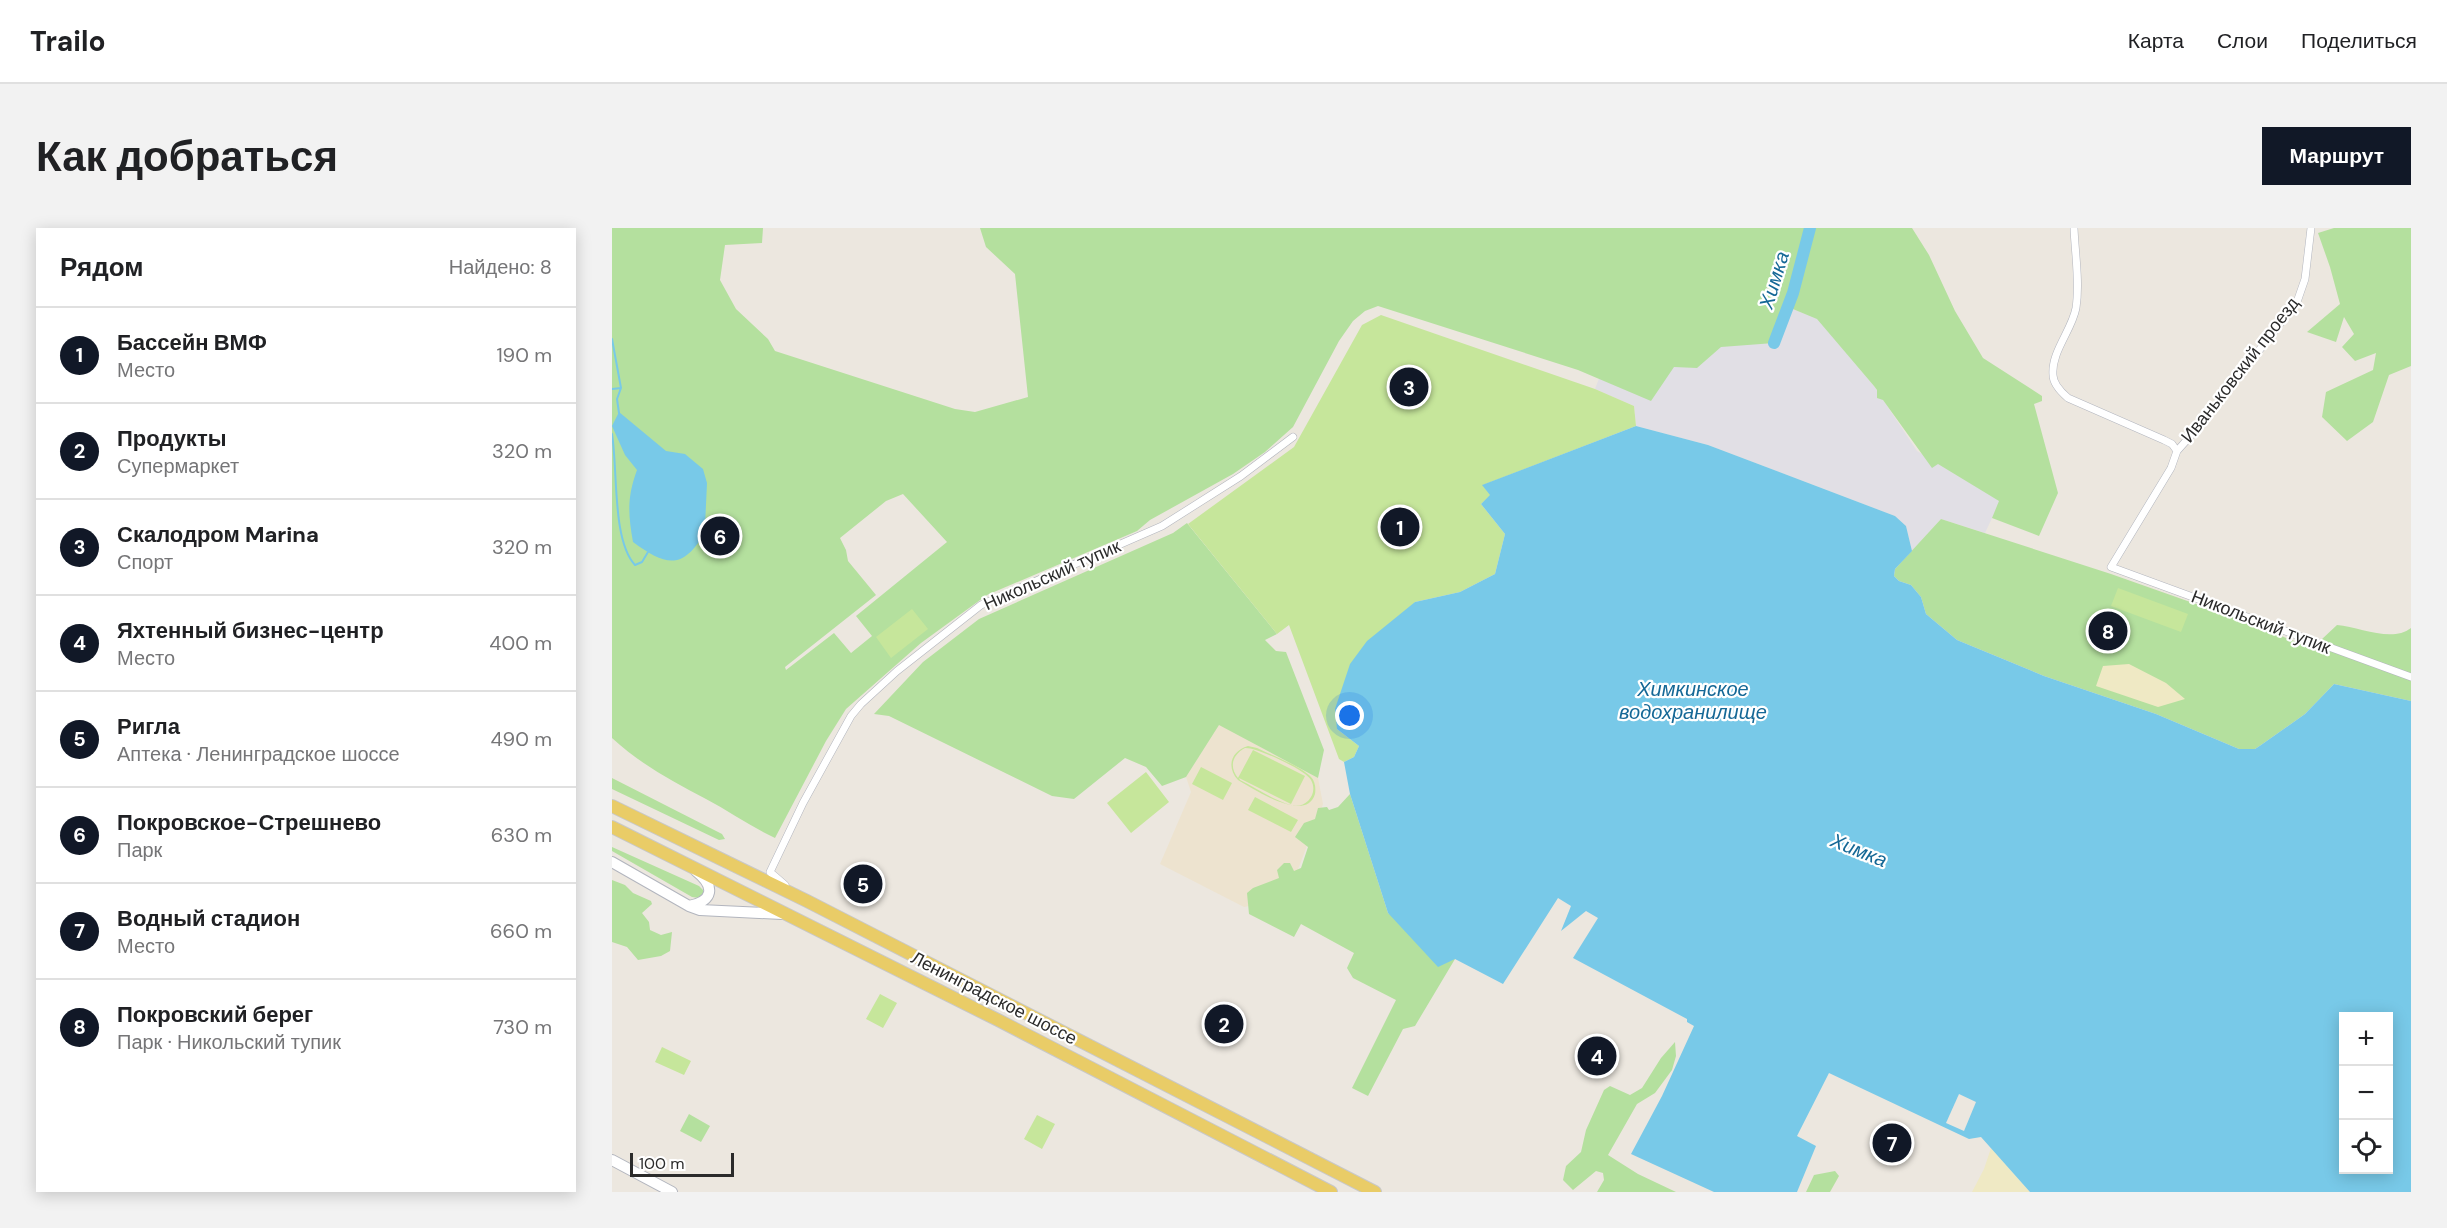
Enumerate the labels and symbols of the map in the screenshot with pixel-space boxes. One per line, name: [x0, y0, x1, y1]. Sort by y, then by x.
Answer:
water label: Химка: [1753, 248, 1795, 313]
street label: Иваньковский проезд: [2176, 292, 2305, 448]
pin: 3: [1390, 364, 1428, 410]
pin: 1: [1380, 504, 1420, 550]
pin: 6: [700, 514, 740, 558]
street label: Никольский тупик: [980, 534, 1124, 616]
street label: Никольский тупик: [2188, 584, 2334, 660]
pin: 8: [2088, 608, 2128, 654]
water label: Химкинское водохранилище: [1619, 676, 1767, 725]
your location: [1335, 701, 1364, 730]
water label: Химка: [1826, 827, 1891, 873]
pin: 5: [844, 862, 882, 906]
street label: Ленинградское шоссе: [907, 946, 1081, 1050]
pin: 2: [1204, 1002, 1244, 1046]
pin: 4: [1578, 1034, 1616, 1078]
pin: 7: [1872, 1120, 1912, 1166]
scale bar: [630, 1150, 734, 1178]

